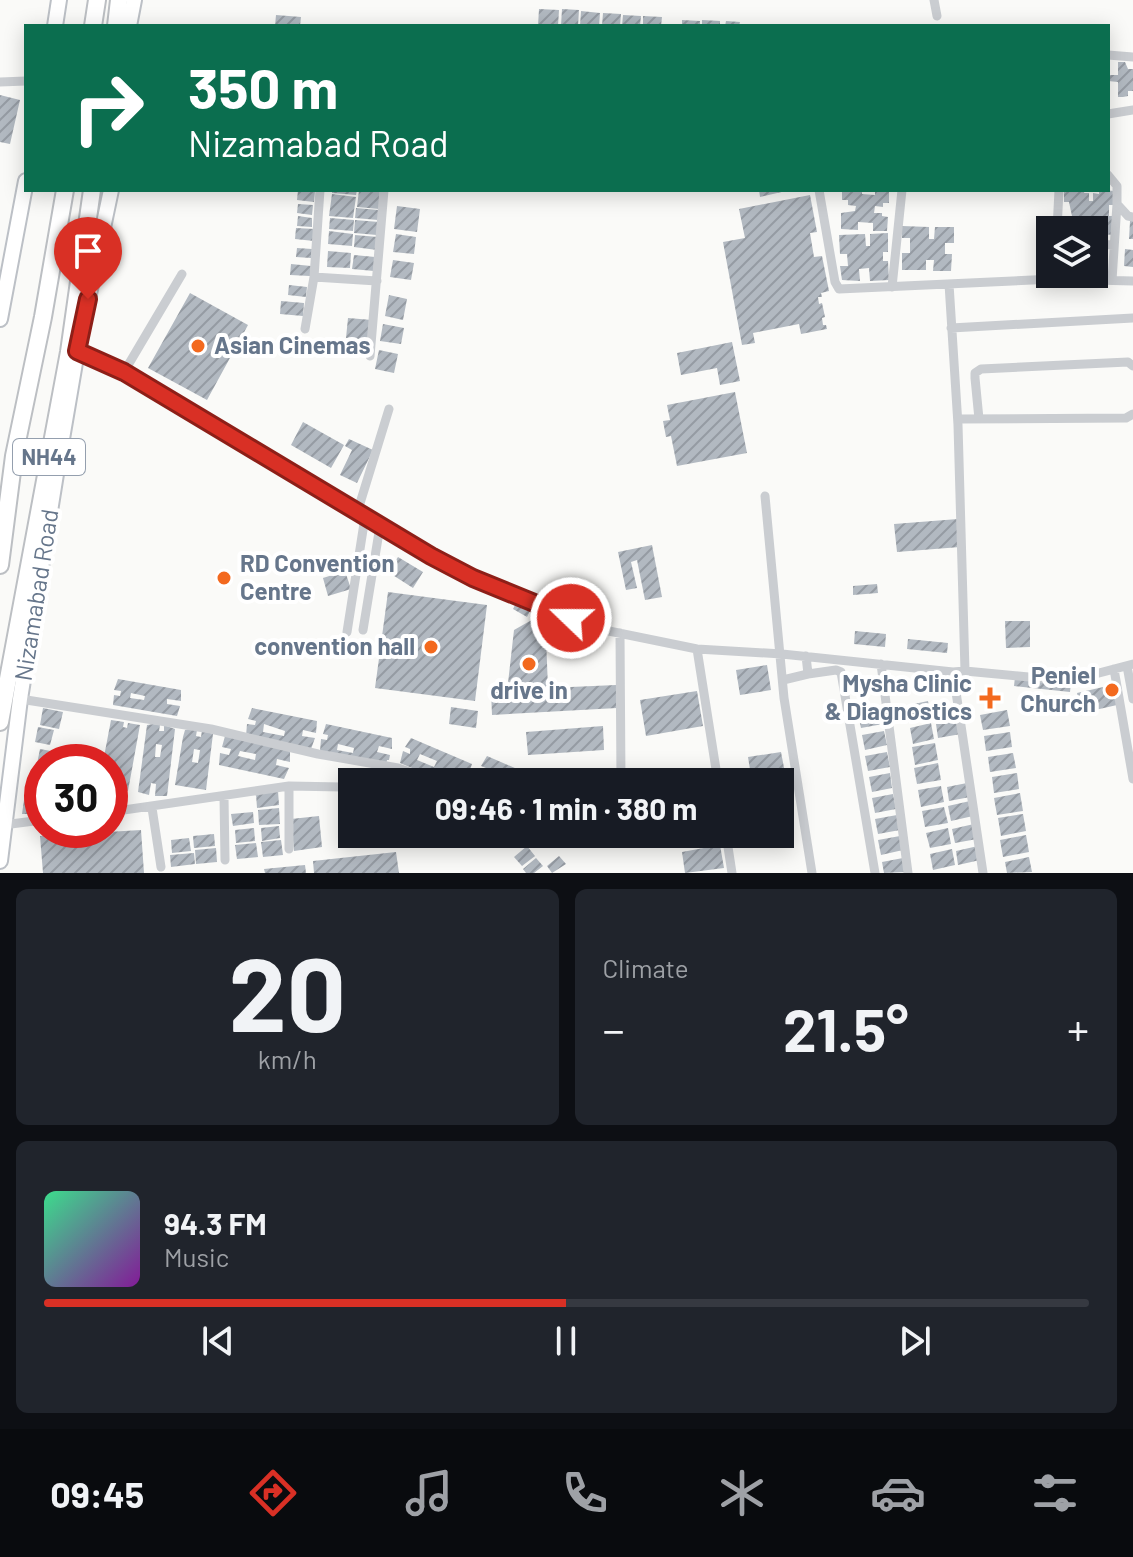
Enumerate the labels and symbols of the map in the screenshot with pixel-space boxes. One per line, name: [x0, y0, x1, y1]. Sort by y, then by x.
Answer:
pin: [54, 217, 122, 299]
place label: Asian Cinemas: [214, 330, 371, 359]
marker: Asian Cinemas: [189, 337, 207, 355]
road number: NH44: [13, 439, 85, 475]
street label: Nizamabad Road: [8, 507, 63, 683]
place label: RD Convention Centre: [240, 548, 395, 605]
marker: RD Convention Centre: [215, 569, 233, 587]
position arrow: [529, 576, 613, 660]
place label: convention hall: [254, 631, 415, 660]
marker: convention hall: [422, 638, 440, 656]
marker: drive in: [520, 655, 538, 673]
place label: Peniel Church: [1020, 660, 1096, 717]
place label: Mysha Clinic & Diagnostics: [825, 668, 972, 725]
place label: drive in: [490, 675, 568, 704]
marker: Peniel Church: [1103, 681, 1121, 699]
marker: Mysha Clinic & Diagnostics: [979, 687, 1001, 709]
speed limit sign: 30: [24, 744, 128, 848]

